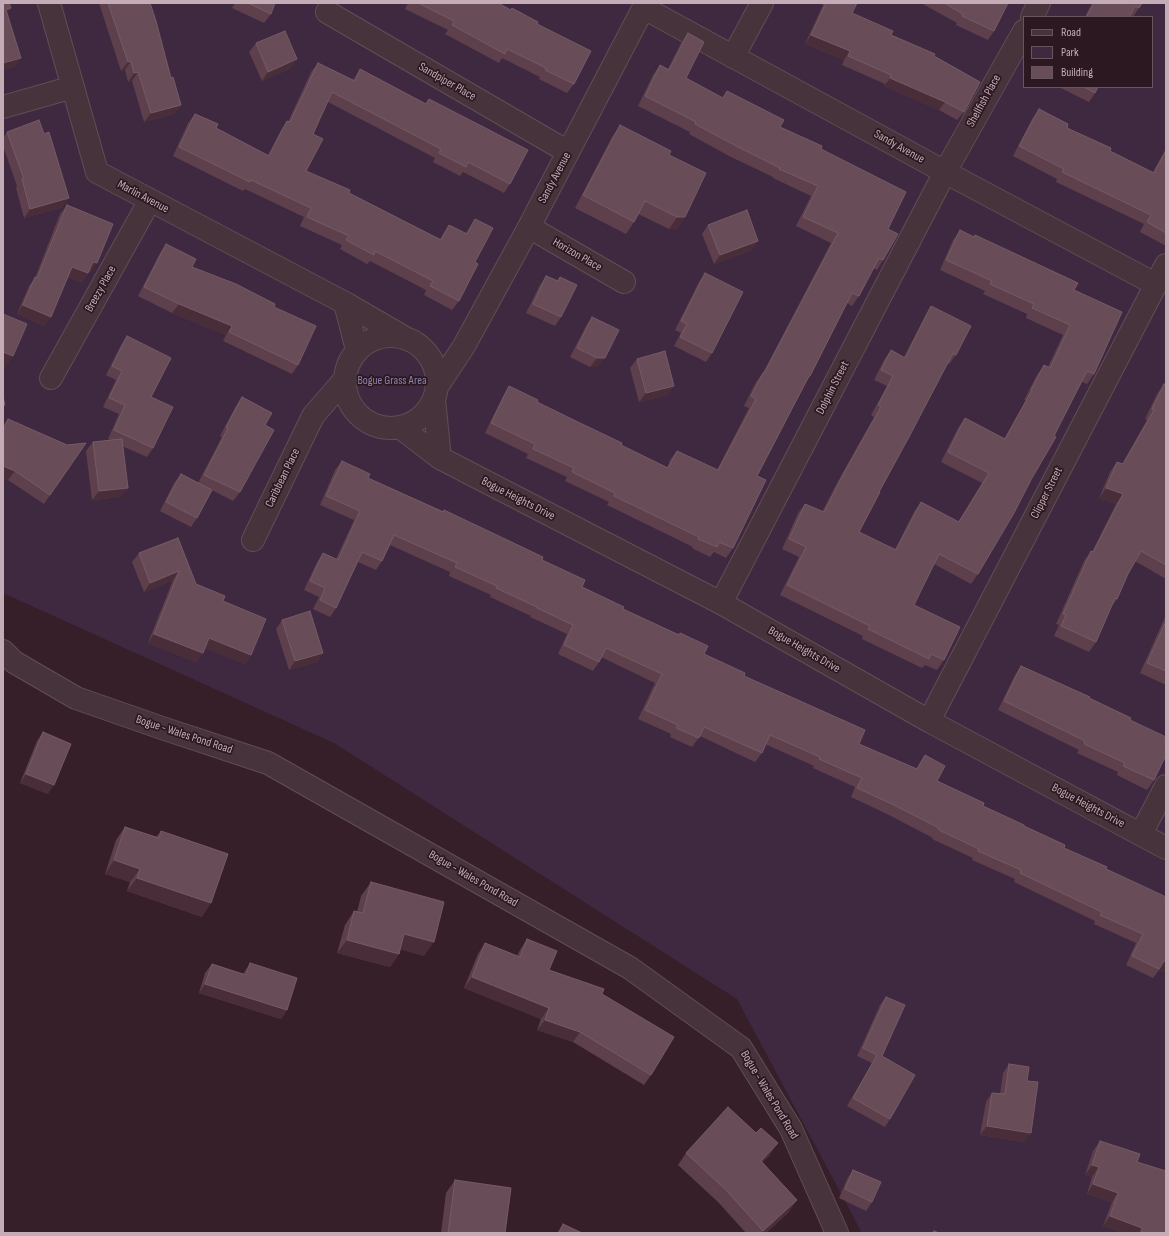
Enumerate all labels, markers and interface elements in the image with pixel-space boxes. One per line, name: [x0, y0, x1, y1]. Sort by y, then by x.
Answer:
legend: [1023, 16, 1153, 88]
text: Road: [1061, 25, 1081, 40]
text: Park: [1061, 45, 1079, 60]
street label: Sandpiper Place: [416, 60, 478, 104]
text: Building: [1061, 65, 1093, 80]
street label: Shellfish Place: [964, 72, 1004, 130]
street label: Sandy Avenue: [871, 127, 927, 167]
street label: Sandy Avenue: [536, 150, 574, 206]
street label: Marlin Avenue: [115, 177, 171, 217]
street label: Horizon Place: [550, 235, 604, 275]
street label: Breezy Place: [82, 263, 120, 315]
street label: Dolphin Street: [813, 359, 853, 417]
park label: Bogue Grass Area: [357, 374, 427, 388]
street label: Caribbean Place: [263, 446, 303, 510]
street label: Clipper Street: [1028, 465, 1066, 521]
street label: Bogue Heights Drive: [479, 474, 557, 524]
street label: Bogue Heights Drive: [765, 624, 843, 676]
street label: Bogue - Wales Pond Road: [134, 713, 234, 757]
street label: Bogue Heights Drive: [1049, 781, 1127, 831]
street label: Bogue - Wales Pond Road: [426, 848, 520, 910]
street label: Bogue - Wales Pond Road: [737, 1048, 801, 1142]

